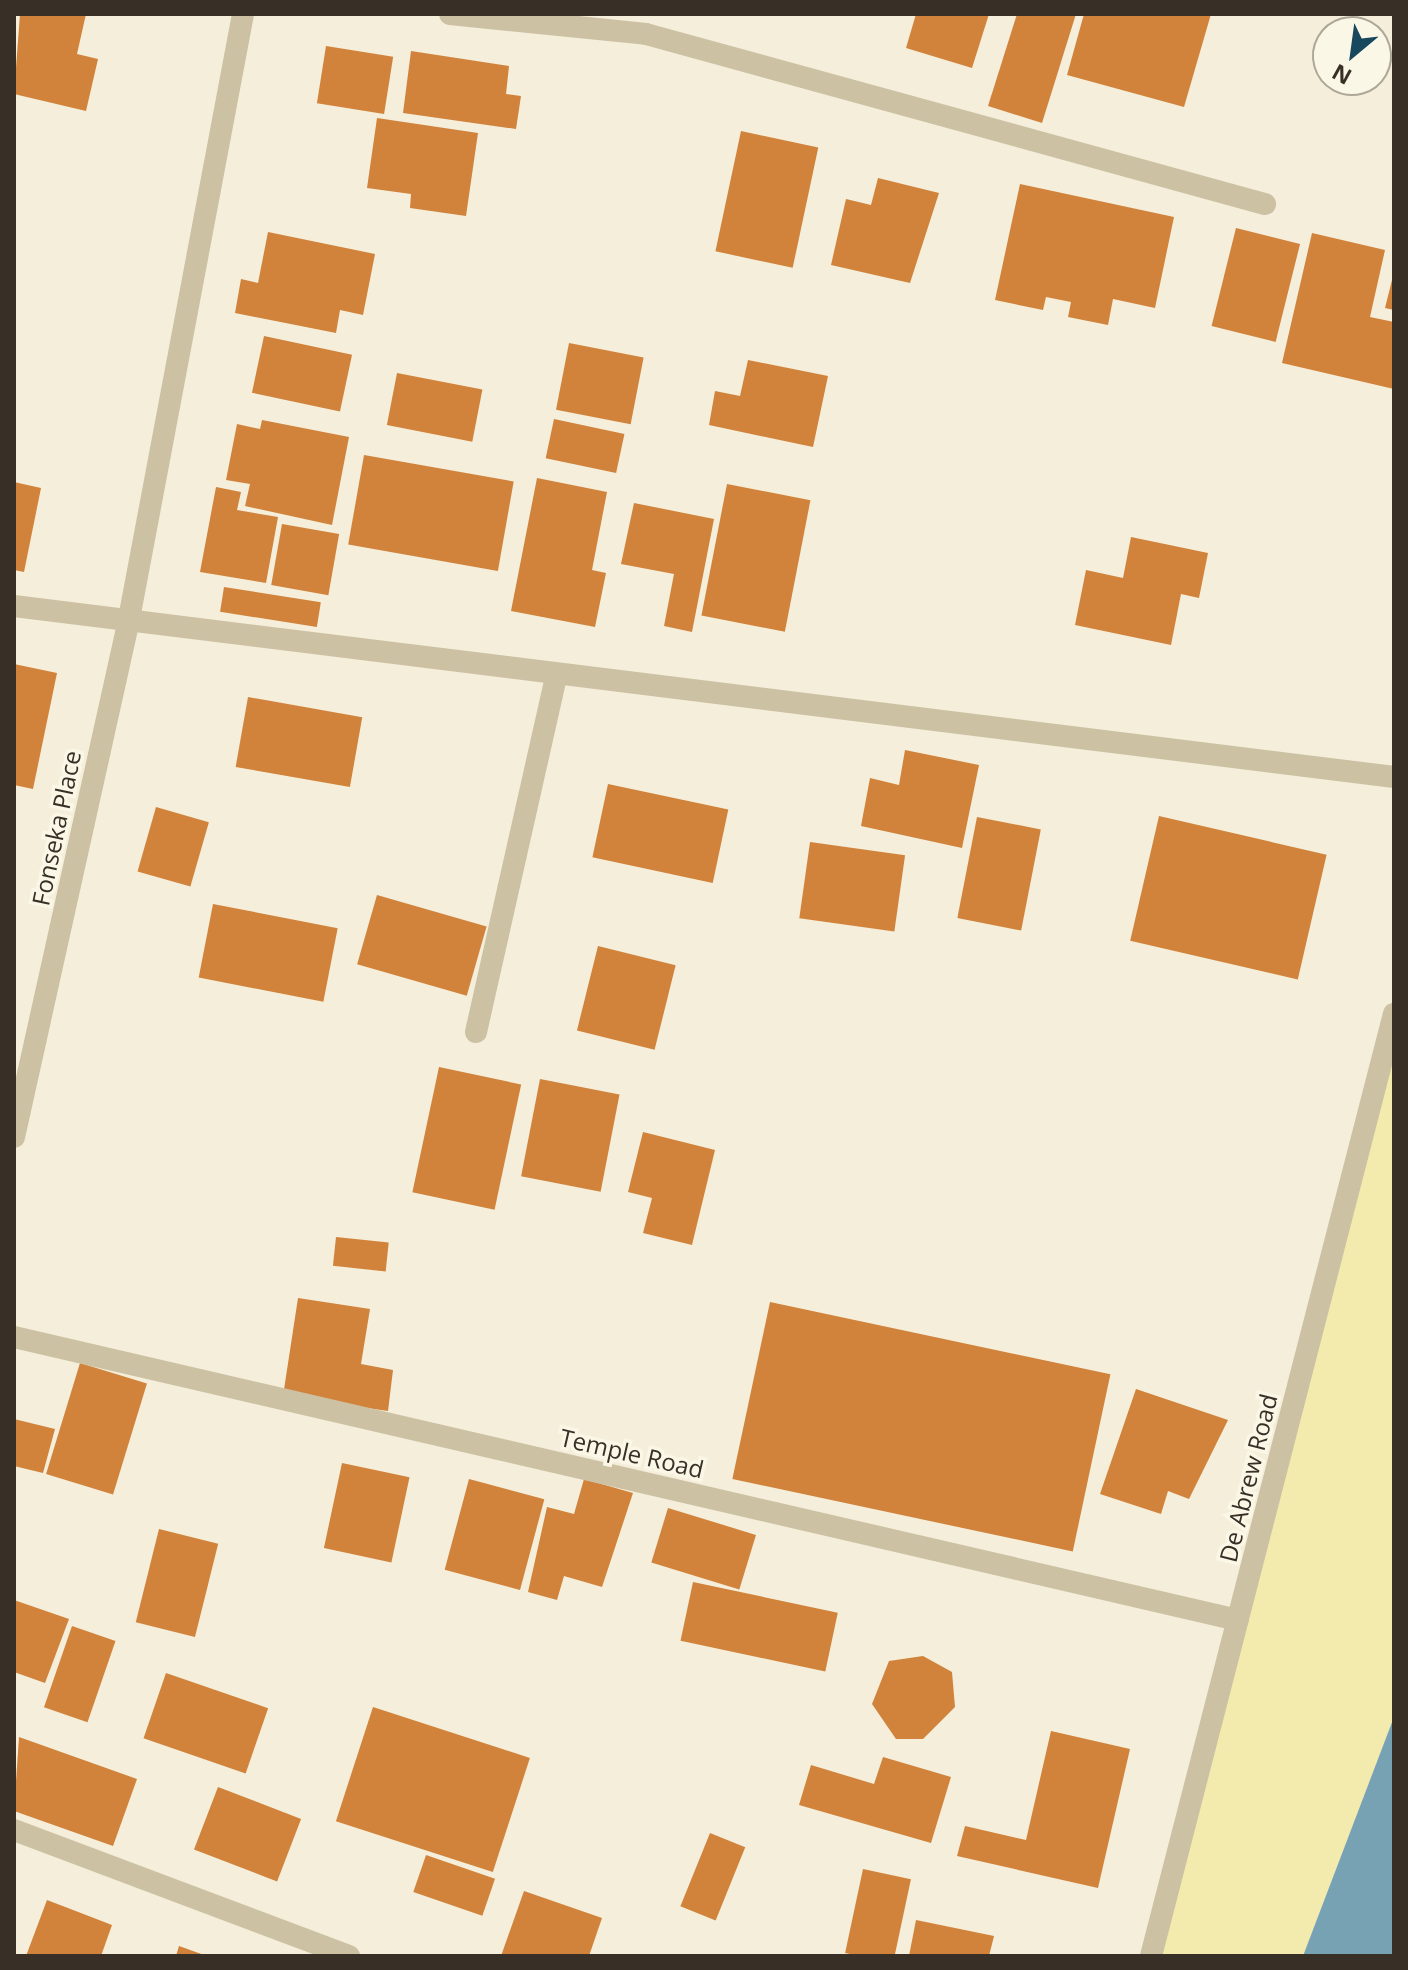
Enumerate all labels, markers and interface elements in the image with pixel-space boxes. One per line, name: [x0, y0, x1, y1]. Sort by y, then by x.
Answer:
north arrow: [1312, 16, 1392, 96]
text: N: [1326, 58, 1356, 93]
street label: Fonseka Place: [26, 748, 86, 908]
street label: De Abrew Road: [1213, 1391, 1283, 1565]
street label: Temple Road: [557, 1422, 707, 1484]

